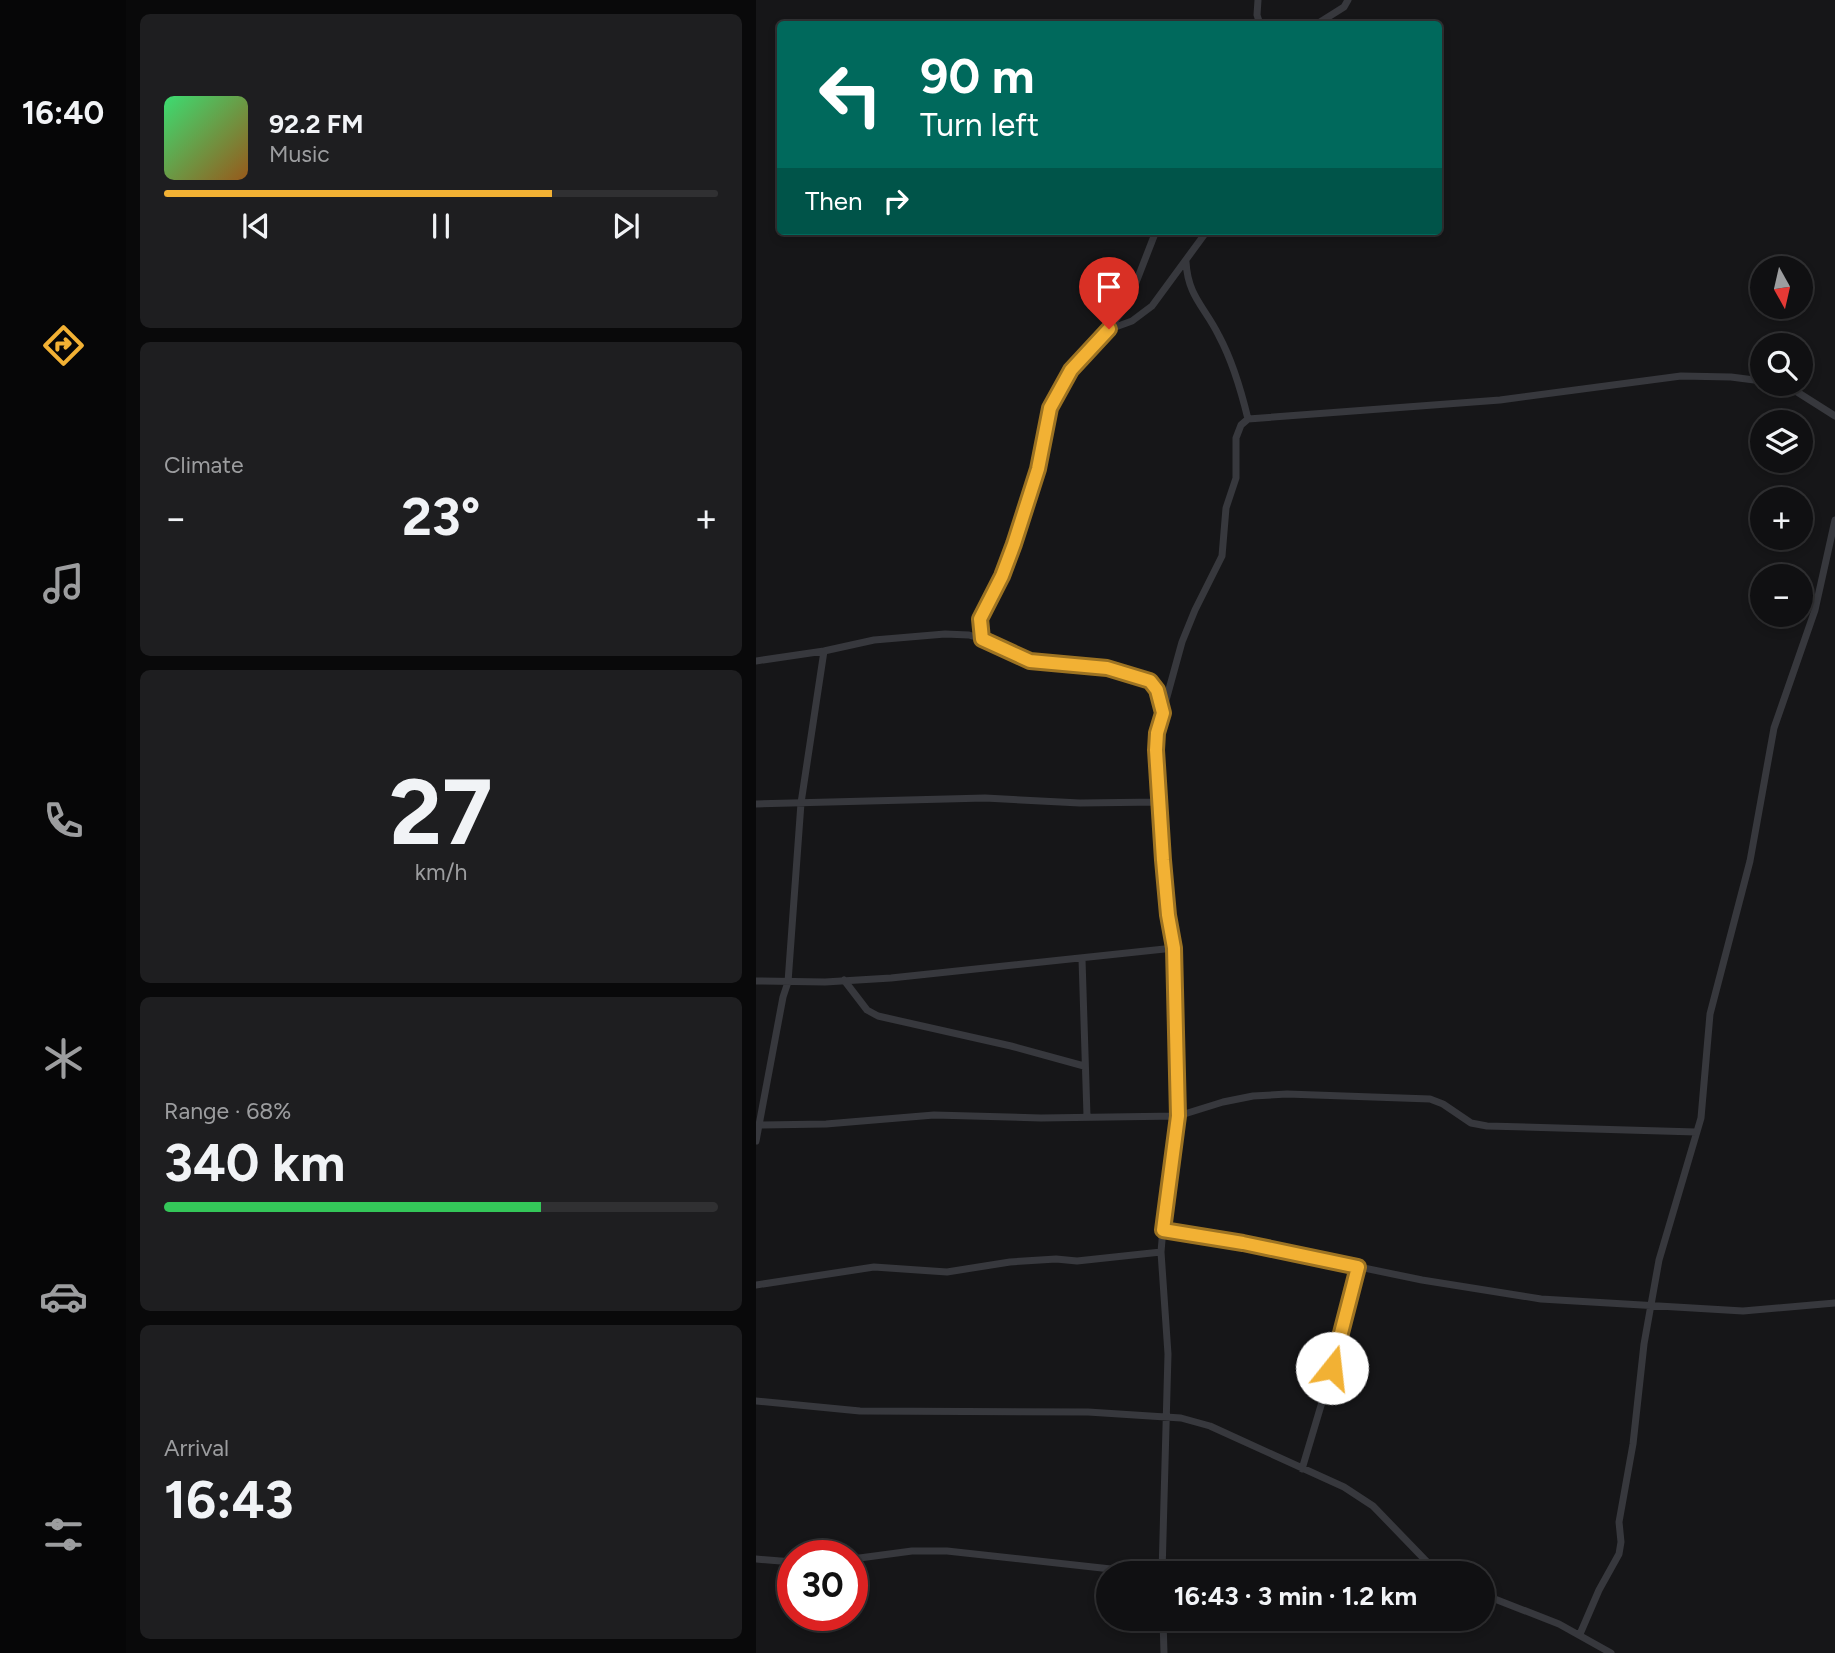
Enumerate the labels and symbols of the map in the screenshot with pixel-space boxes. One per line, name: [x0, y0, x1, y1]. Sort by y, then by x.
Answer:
north arrow: [1750, 256, 1813, 318]
pin: [1079, 257, 1139, 329]
position arrow: [1295, 1331, 1369, 1405]
speed limit sign: 30: [777, 1540, 868, 1631]

